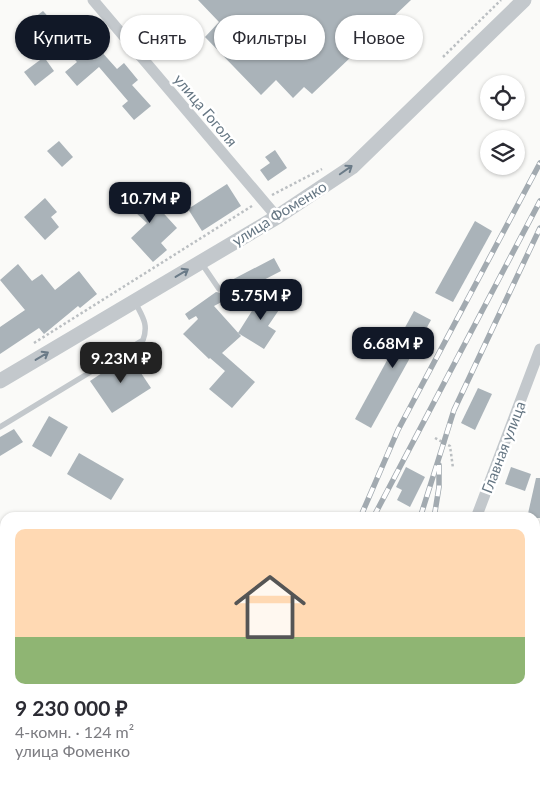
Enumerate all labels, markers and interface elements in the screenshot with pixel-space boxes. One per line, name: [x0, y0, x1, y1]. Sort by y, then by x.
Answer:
chip: Купить: [15, 15, 110, 60]
chip: Снять: [120, 15, 204, 60]
chip: Фильтры: [214, 15, 325, 60]
chip: Новое: [335, 15, 423, 60]
street label: улица Гоголя: [170, 70, 242, 150]
map controls: [480, 75, 525, 175]
button: locate: [480, 75, 525, 120]
button: layers: [480, 130, 525, 175]
one-way arrow: [339, 165, 353, 175]
street label: улица Фоменко: [228, 177, 330, 249]
pin: 10.7M ₽: [104, 182, 196, 224]
text: 10.7M ₽: [120, 188, 180, 207]
one-way arrow: [174, 268, 188, 278]
pin: 5.75M ₽: [215, 278, 307, 321]
text: 5.75M ₽: [231, 285, 291, 304]
pin: 6.68M ₽: [347, 326, 439, 369]
text: 6.68M ₽: [363, 333, 423, 352]
pin: 9.23M ₽: [75, 342, 167, 384]
text: 9.23M ₽: [91, 348, 151, 367]
one-way arrow: [34, 351, 48, 361]
street label: Главная улица: [477, 399, 529, 495]
icon: home: [225, 562, 315, 652]
text: 9 230 000 ₽: [15, 695, 128, 720]
text: 4-комн. · 124 m²: [15, 722, 134, 741]
text: улица Фоменко: [15, 741, 130, 760]

